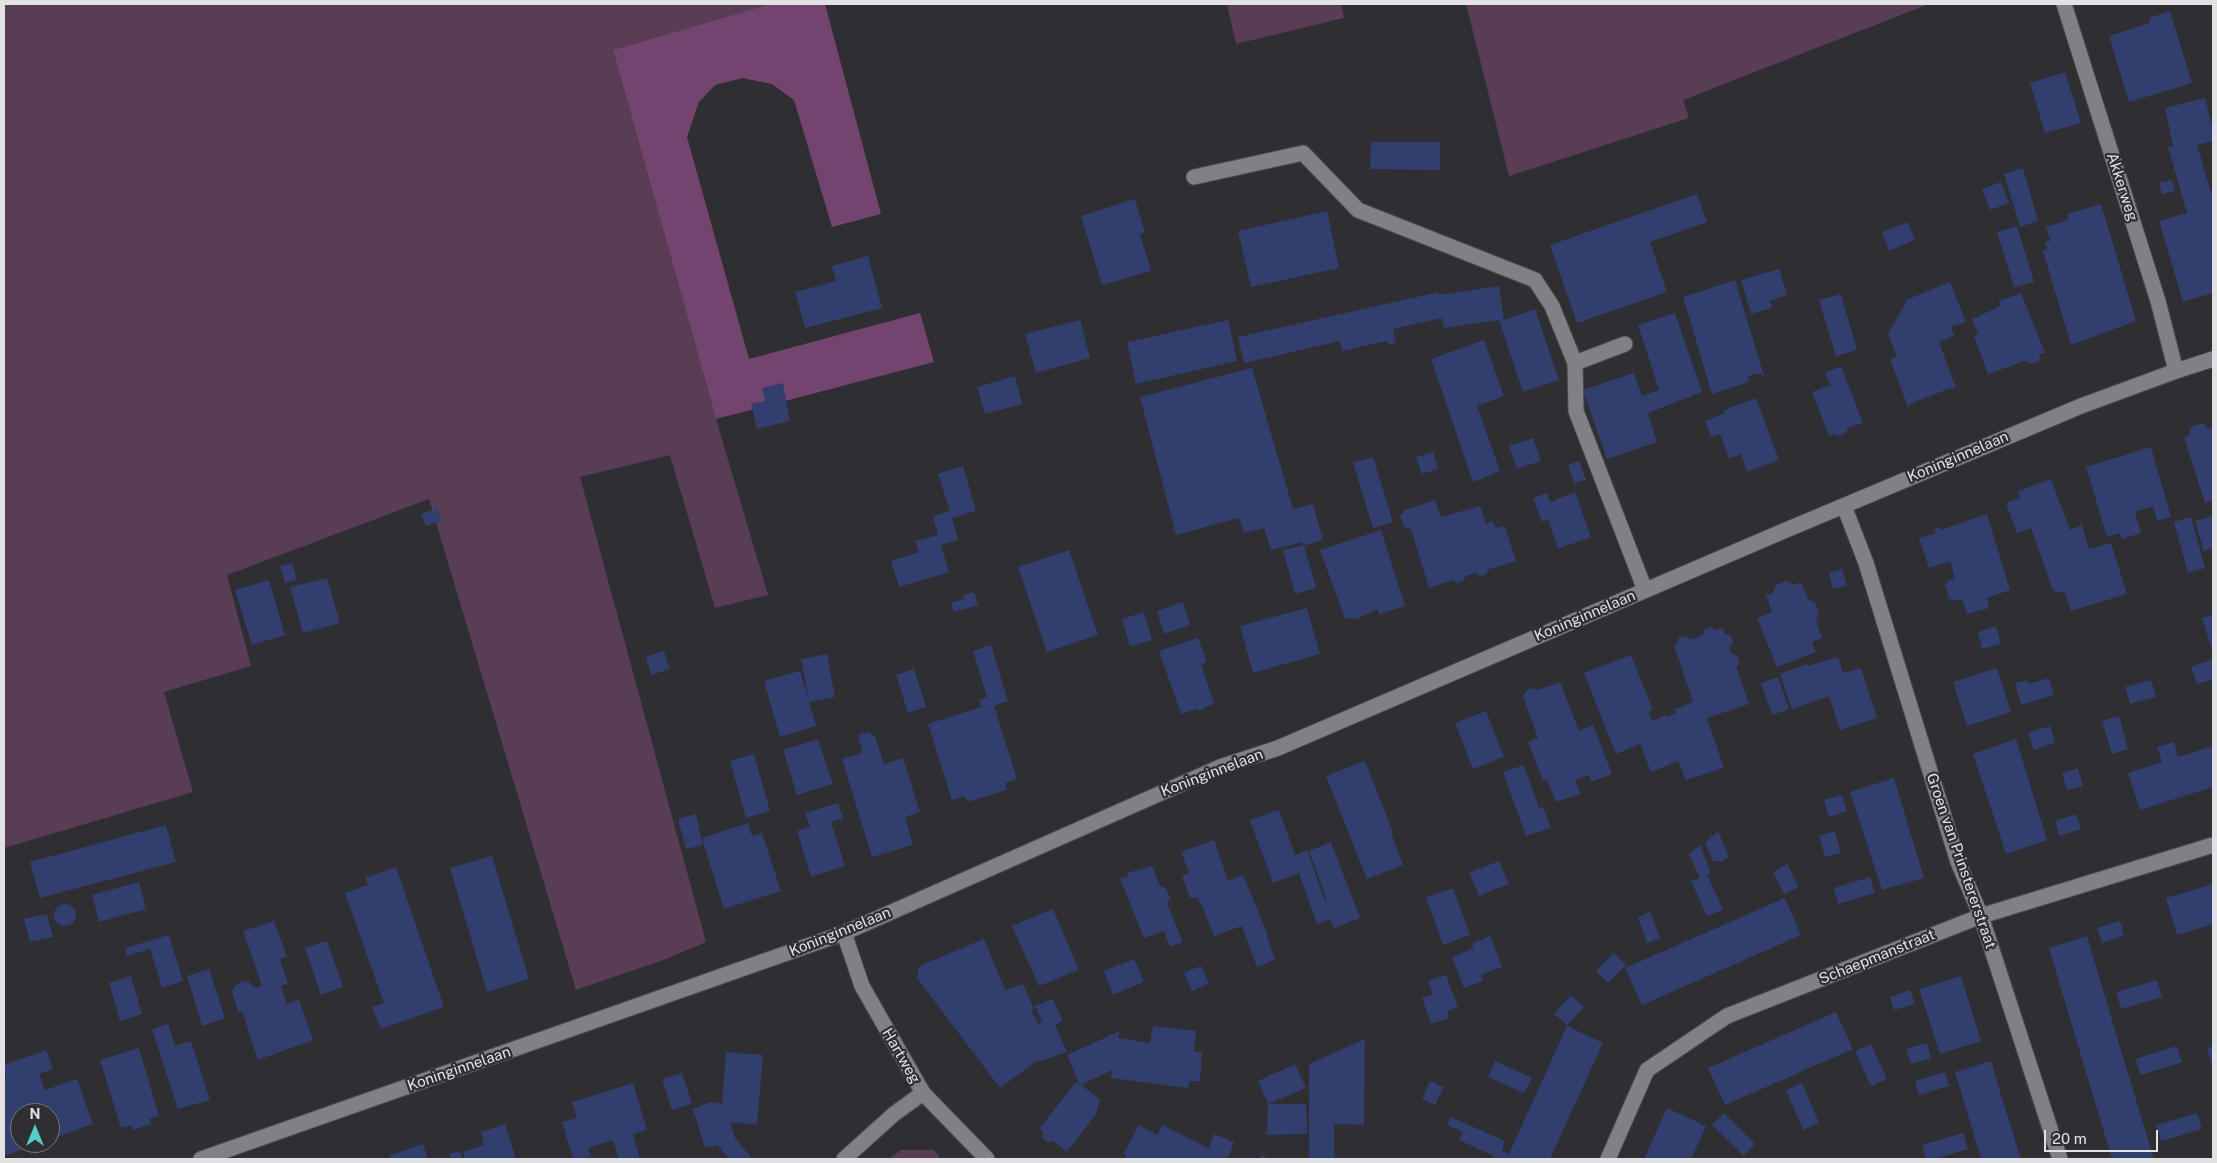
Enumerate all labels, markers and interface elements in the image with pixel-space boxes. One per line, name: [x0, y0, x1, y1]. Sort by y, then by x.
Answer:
street label: Akkerweg: [2102, 150, 2142, 224]
street label: Koninginnelaan: [1905, 428, 2011, 486]
street label: Koninginnelaan: [1532, 587, 1638, 645]
street label: Koninginnelaan: [1158, 745, 1266, 801]
street label: Groen van Prinstererstraat: [1922, 771, 2000, 951]
street label: Koninginnelaan: [787, 903, 893, 961]
street label: Schaepmanstraat: [1817, 926, 1937, 988]
street label: Hartweg: [878, 1025, 924, 1087]
street label: Koninginnelaan: [405, 1043, 513, 1095]
north arrow: [10, 1103, 60, 1153]
text: N: [30, 1106, 40, 1122]
scale bar: [2047, 1120, 2161, 1152]
text: 20 m: [2052, 1130, 2087, 1147]

